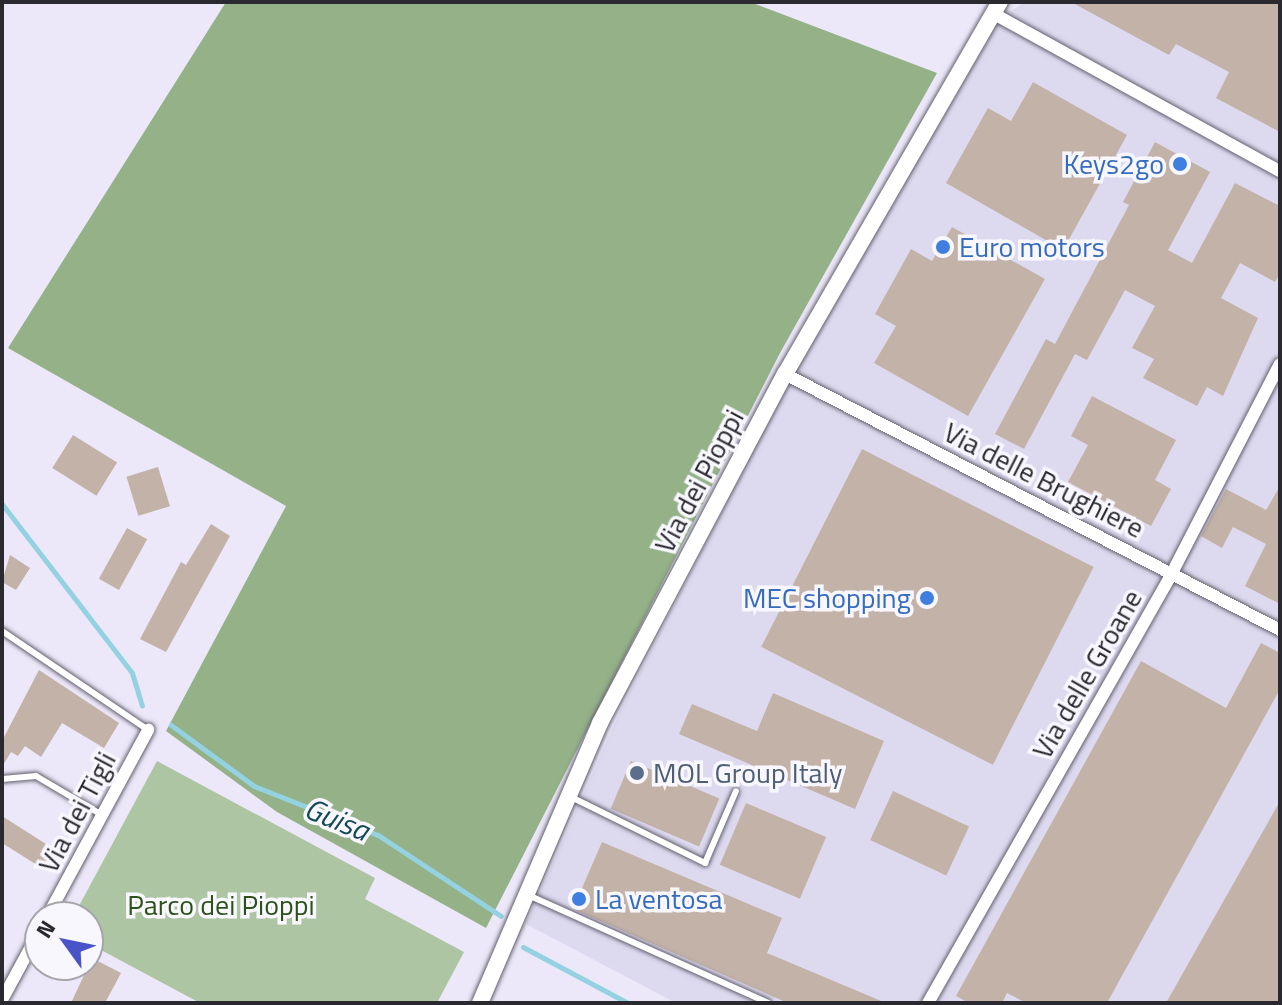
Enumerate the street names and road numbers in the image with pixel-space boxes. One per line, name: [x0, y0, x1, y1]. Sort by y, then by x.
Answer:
street label: Via dei Pioppi: [647, 404, 751, 558]
street label: Via delle Brughiere: [938, 415, 1150, 545]
street label: Via delle Groane: [1025, 584, 1149, 764]
street label: Via dei Tigli: [31, 746, 123, 878]

